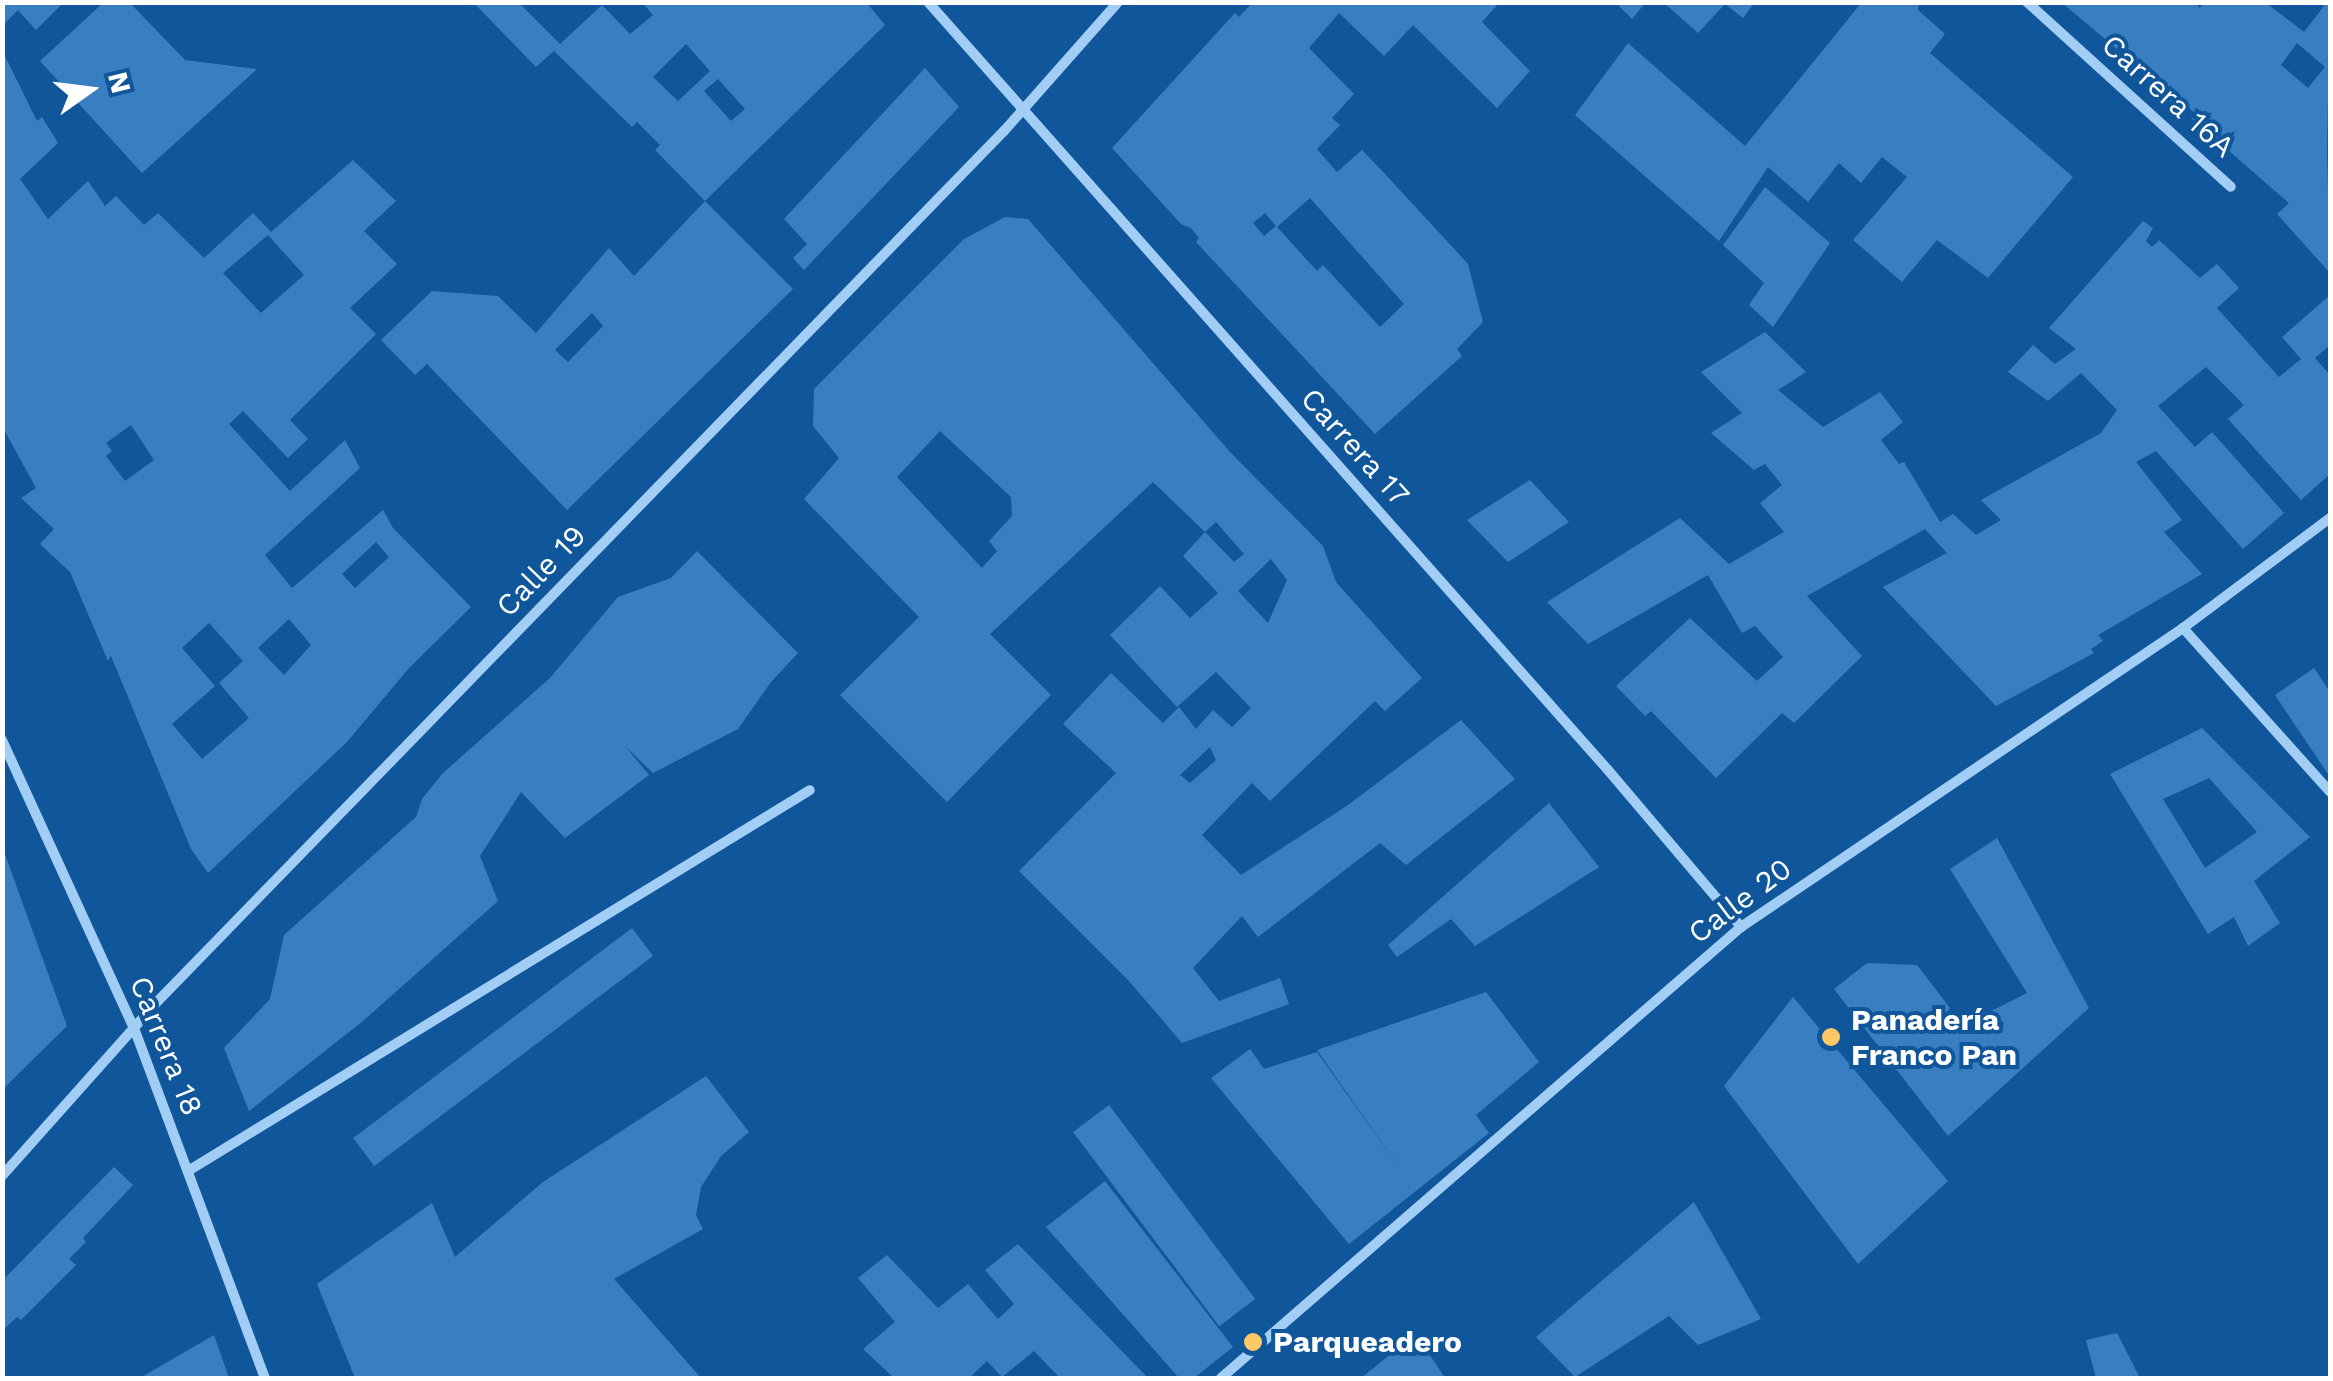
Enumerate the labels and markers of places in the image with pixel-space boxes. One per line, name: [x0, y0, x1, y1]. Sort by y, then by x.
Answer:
place label: Panadería Franco Pan: [1851, 1002, 2017, 1072]
marker: Panadería Franco Pan: [1820, 1026, 1842, 1048]
place label: Parqueadero: [1273, 1324, 1462, 1360]
marker: Parqueadero: [1242, 1331, 1264, 1353]

